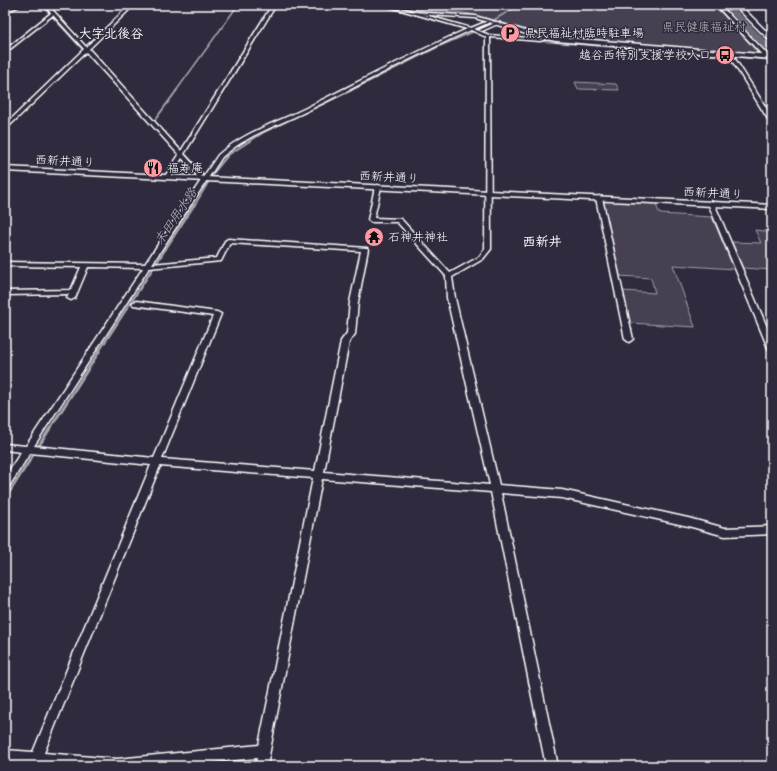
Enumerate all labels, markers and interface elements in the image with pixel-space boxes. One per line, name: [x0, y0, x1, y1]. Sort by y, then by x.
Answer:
park label: 県民健康福祉村: [662, 18, 746, 35]
parking icon: 県民福祉村臨時駐車場: [499, 22, 521, 44]
district label: 大字北後谷: [78, 24, 144, 42]
place label: 県民福祉村臨時駐車場: [524, 24, 644, 41]
bus stop icon: 越谷西特別支援学校入口: [714, 44, 736, 66]
place label: 越谷西特別支援学校入口: [579, 46, 711, 63]
street label: 西新井通り: [35, 150, 95, 171]
restaurant icon: 福寿庵: [142, 157, 164, 179]
place label: 福寿庵: [167, 159, 203, 176]
street label: 西新井通り: [359, 166, 419, 187]
street label: 西新井通り: [683, 182, 743, 203]
water label: 末田用水路: [149, 183, 201, 248]
temple icon: 石神井神社: [363, 226, 385, 248]
place label: 石神井神社: [388, 228, 448, 245]
district label: 西新井: [522, 232, 562, 250]

